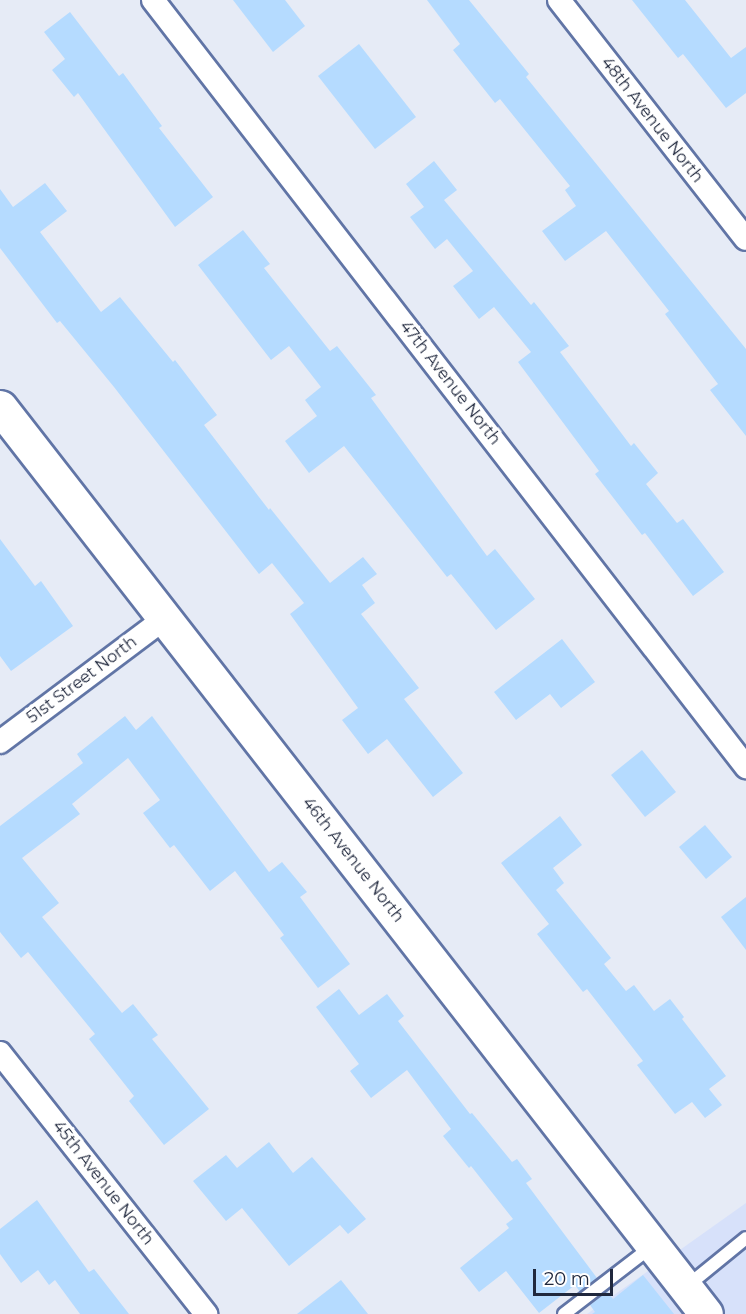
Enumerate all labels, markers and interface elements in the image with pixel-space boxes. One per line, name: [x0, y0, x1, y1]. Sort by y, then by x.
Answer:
street label: 48th Avenue North: [597, 53, 707, 187]
street label: 47th Avenue North: [396, 317, 504, 449]
street label: 51st Street North: [23, 632, 141, 728]
street label: 46th Avenue North: [298, 794, 408, 926]
street label: 45th Avenue North: [48, 1117, 158, 1249]
scale bar: [536, 1257, 616, 1295]
text: 20 m: [544, 1268, 590, 1290]

